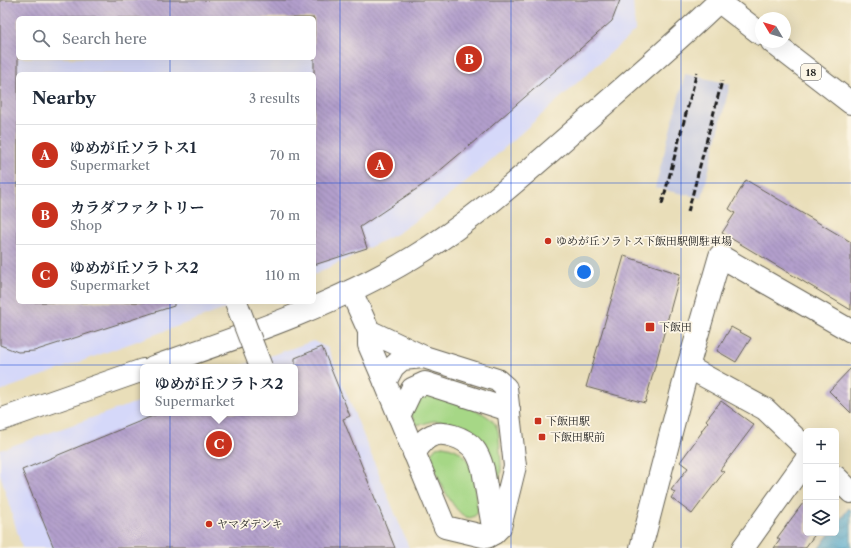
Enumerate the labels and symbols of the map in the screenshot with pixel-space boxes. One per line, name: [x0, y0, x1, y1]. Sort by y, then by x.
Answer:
north arrow: [755, 12, 791, 48]
pin: B: [456, 44, 482, 74]
road number: 18: [801, 64, 821, 80]
pin: A: [367, 150, 393, 180]
place label: ゆめが丘ソラトス下飯田駅側駐車場: [556, 234, 732, 248]
marker: ゆめが丘ソラトス下飯田駅側駐車場: [543, 236, 553, 246]
your location: [574, 262, 594, 282]
place label: 下飯田: [659, 320, 692, 334]
marker: 下飯田: [644, 321, 656, 333]
place label: 下飯田駅: [546, 414, 590, 428]
marker: 下飯田駅: [533, 416, 543, 426]
pin: C: [206, 429, 232, 459]
place label: 下飯田駅前: [550, 430, 605, 444]
marker: 下飯田駅前: [537, 432, 547, 442]
place label: ヤマダデンキ: [217, 517, 283, 531]
marker: ヤマダデンキ: [204, 519, 214, 529]

